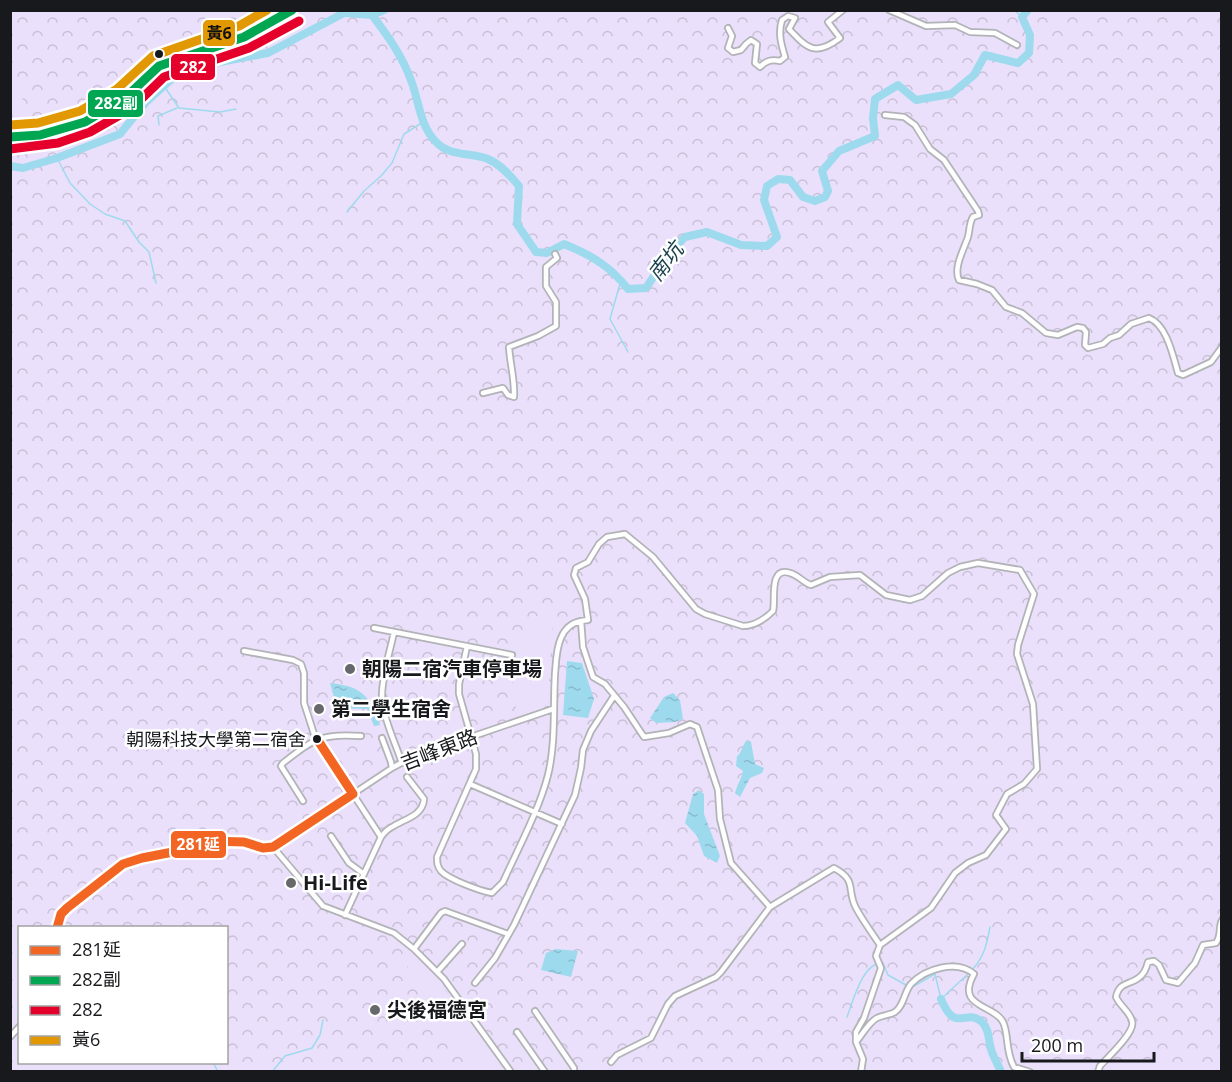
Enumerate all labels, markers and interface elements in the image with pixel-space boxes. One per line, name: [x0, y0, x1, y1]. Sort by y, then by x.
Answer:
line badge: 黃6: [202, 19, 236, 47]
text: 黃6: [206, 22, 232, 44]
unlabelled marker: [153, 48, 165, 60]
line badge: 282: [170, 53, 216, 81]
text: 282: [179, 56, 207, 78]
line badge: 282副: [87, 89, 144, 118]
text: 282副: [94, 92, 138, 114]
water label: 南坑: [641, 234, 691, 287]
place label: 朝陽二宿汽車停車場: [362, 655, 542, 682]
marker: 朝陽二宿汽車停車場: [343, 662, 357, 676]
place label: 第二學生宿舍: [331, 695, 451, 722]
marker: 第二學生宿舍: [312, 702, 326, 716]
street label: 吉峰東路: [397, 723, 481, 776]
place label: 朝陽科技大學第二宿舍: [126, 727, 306, 751]
marker: 朝陽科技大學第二宿舍: [311, 733, 323, 745]
line badge: 281延: [170, 830, 227, 859]
text: 281延: [176, 833, 220, 855]
place label: Hi-Life: [303, 869, 368, 896]
marker: Hi-Life: [284, 876, 298, 890]
legend: [18, 926, 228, 1064]
text: 281延: [72, 937, 121, 961]
text: 282副: [72, 967, 121, 991]
place label: 尖後福德宮: [387, 996, 487, 1023]
text: 282: [72, 997, 103, 1021]
marker: 尖後福德宮: [368, 1003, 382, 1017]
scale bar: [1022, 1025, 1154, 1063]
text: 黃6: [72, 1027, 100, 1051]
text: 200 m: [1031, 1033, 1083, 1057]

